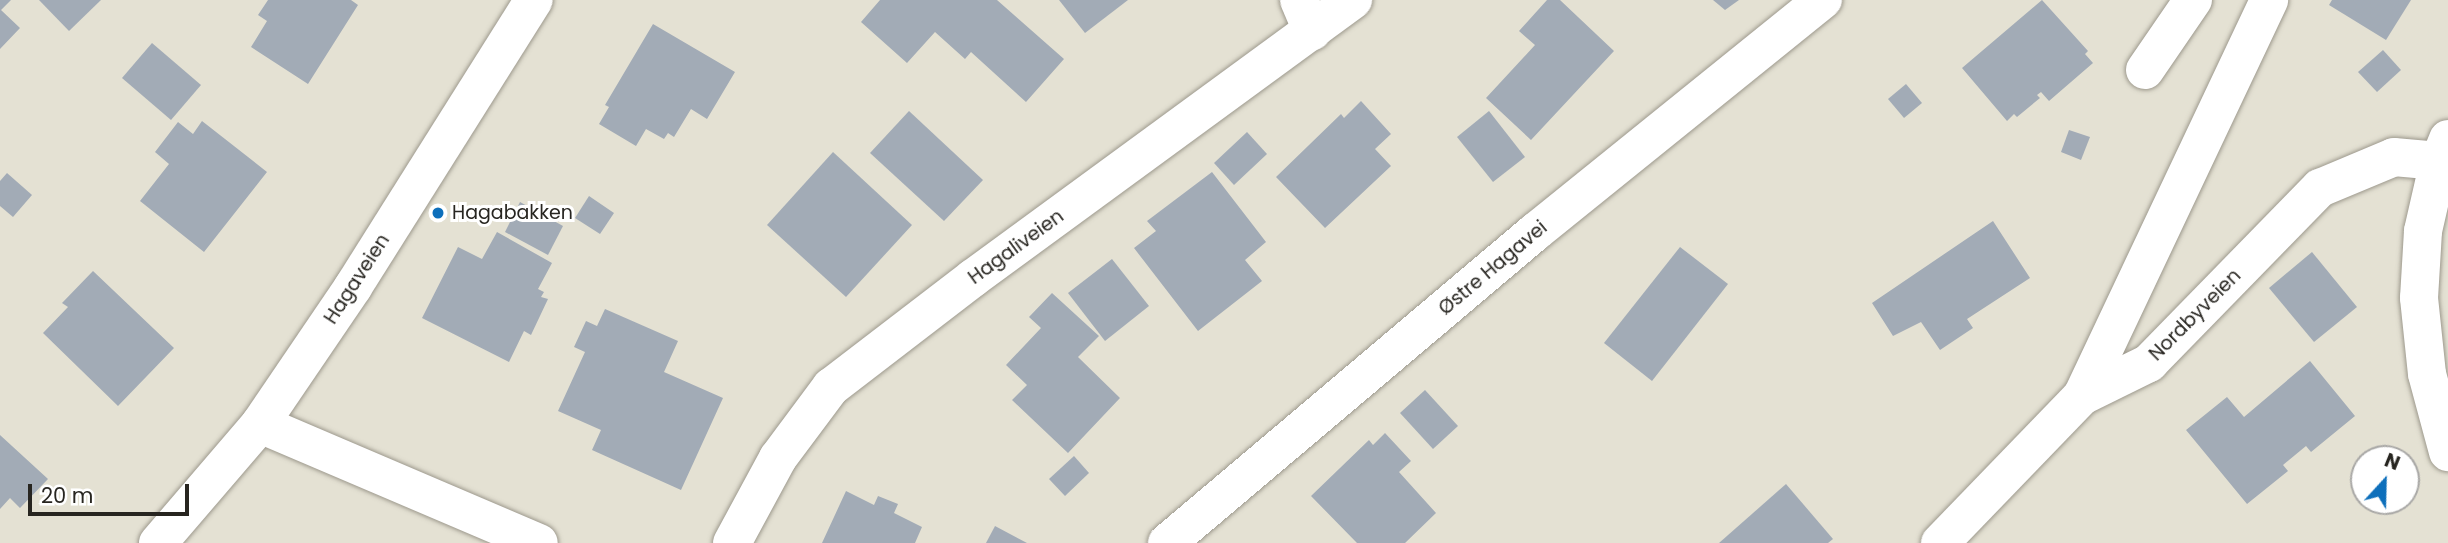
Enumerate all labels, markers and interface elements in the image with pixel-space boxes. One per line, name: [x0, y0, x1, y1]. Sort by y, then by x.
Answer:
place label: Hagabakken: [452, 202, 573, 224]
marker: Hagabakken: [430, 205, 446, 221]
street label: Hagaliveien: [964, 205, 1068, 289]
street label: Østre Hagavei: [1434, 216, 1552, 320]
street label: Hagaveien: [319, 230, 395, 328]
street label: Nordbyveien: [2144, 264, 2246, 366]
north arrow: [2350, 445, 2420, 515]
text: N: [2381, 447, 2404, 477]
scale bar: [32, 470, 192, 514]
text: 20 m: [41, 481, 94, 510]

